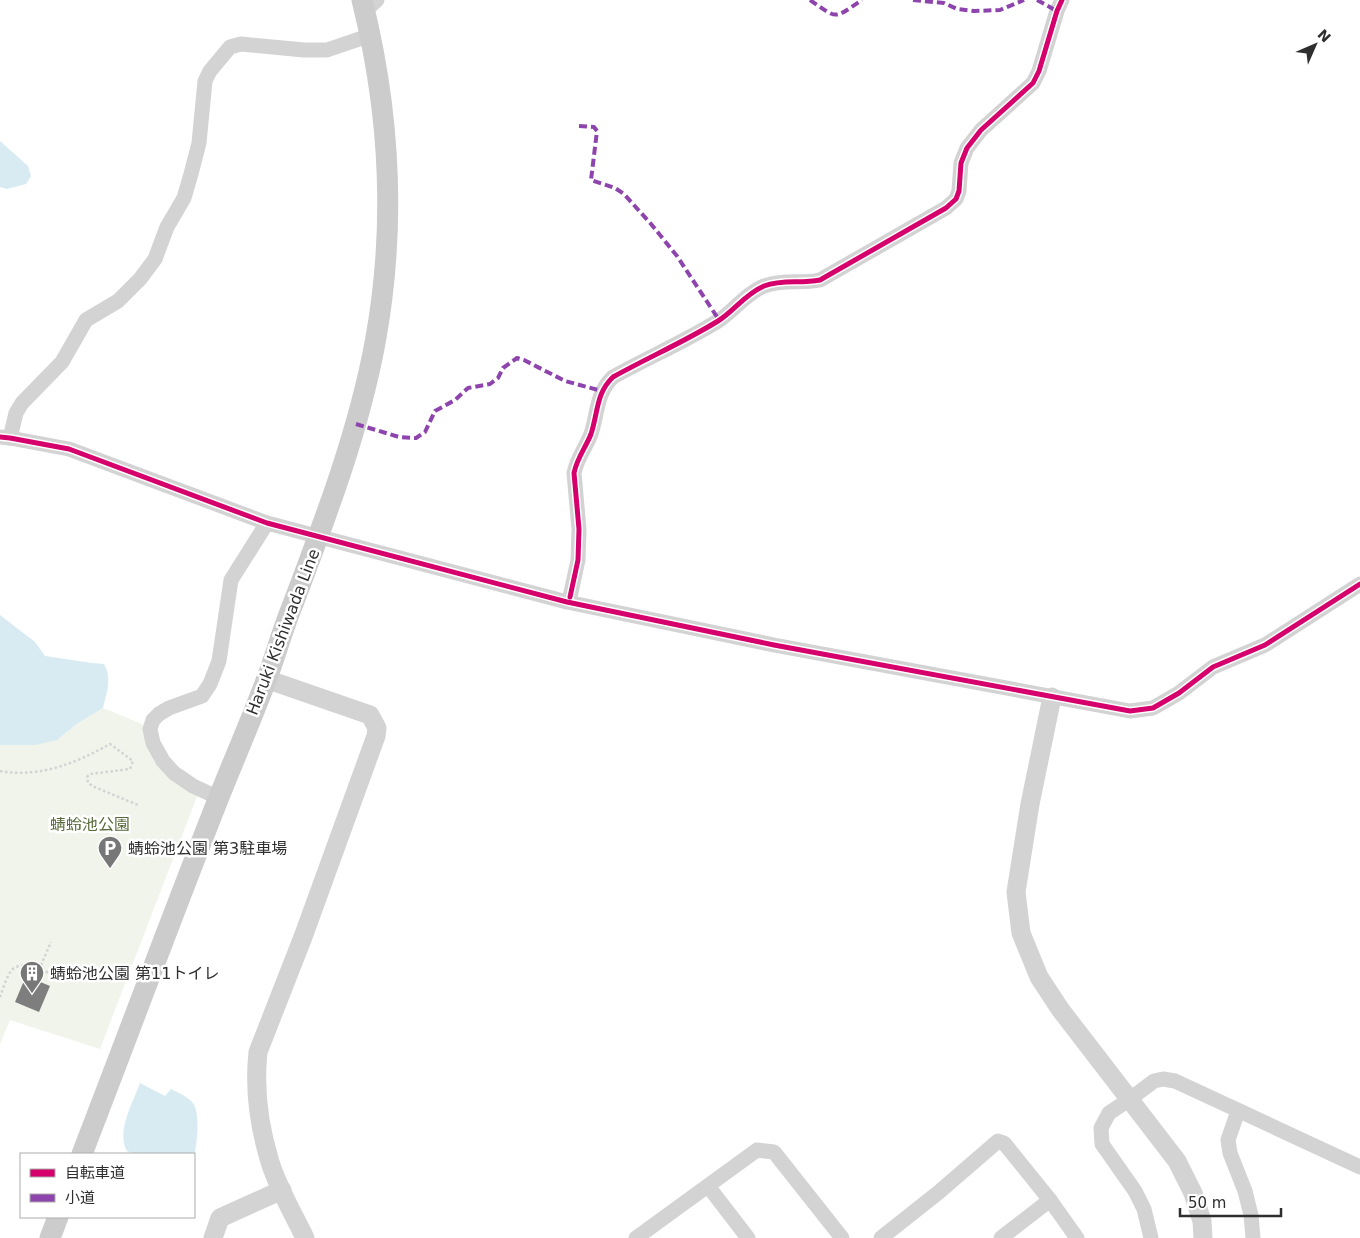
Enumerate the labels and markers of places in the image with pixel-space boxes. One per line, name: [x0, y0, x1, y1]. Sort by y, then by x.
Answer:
parking icon: 蜻蛉池公園 第3駐車場: [97, 835, 123, 869]
place label: 蜻蛉池公園 第3駐車場: [128, 839, 287, 858]
building icon: 蜻蛉池公園 第11トイレ: [19, 960, 45, 994]
place label: 蜻蛉池公園 第11トイレ: [50, 964, 219, 983]

